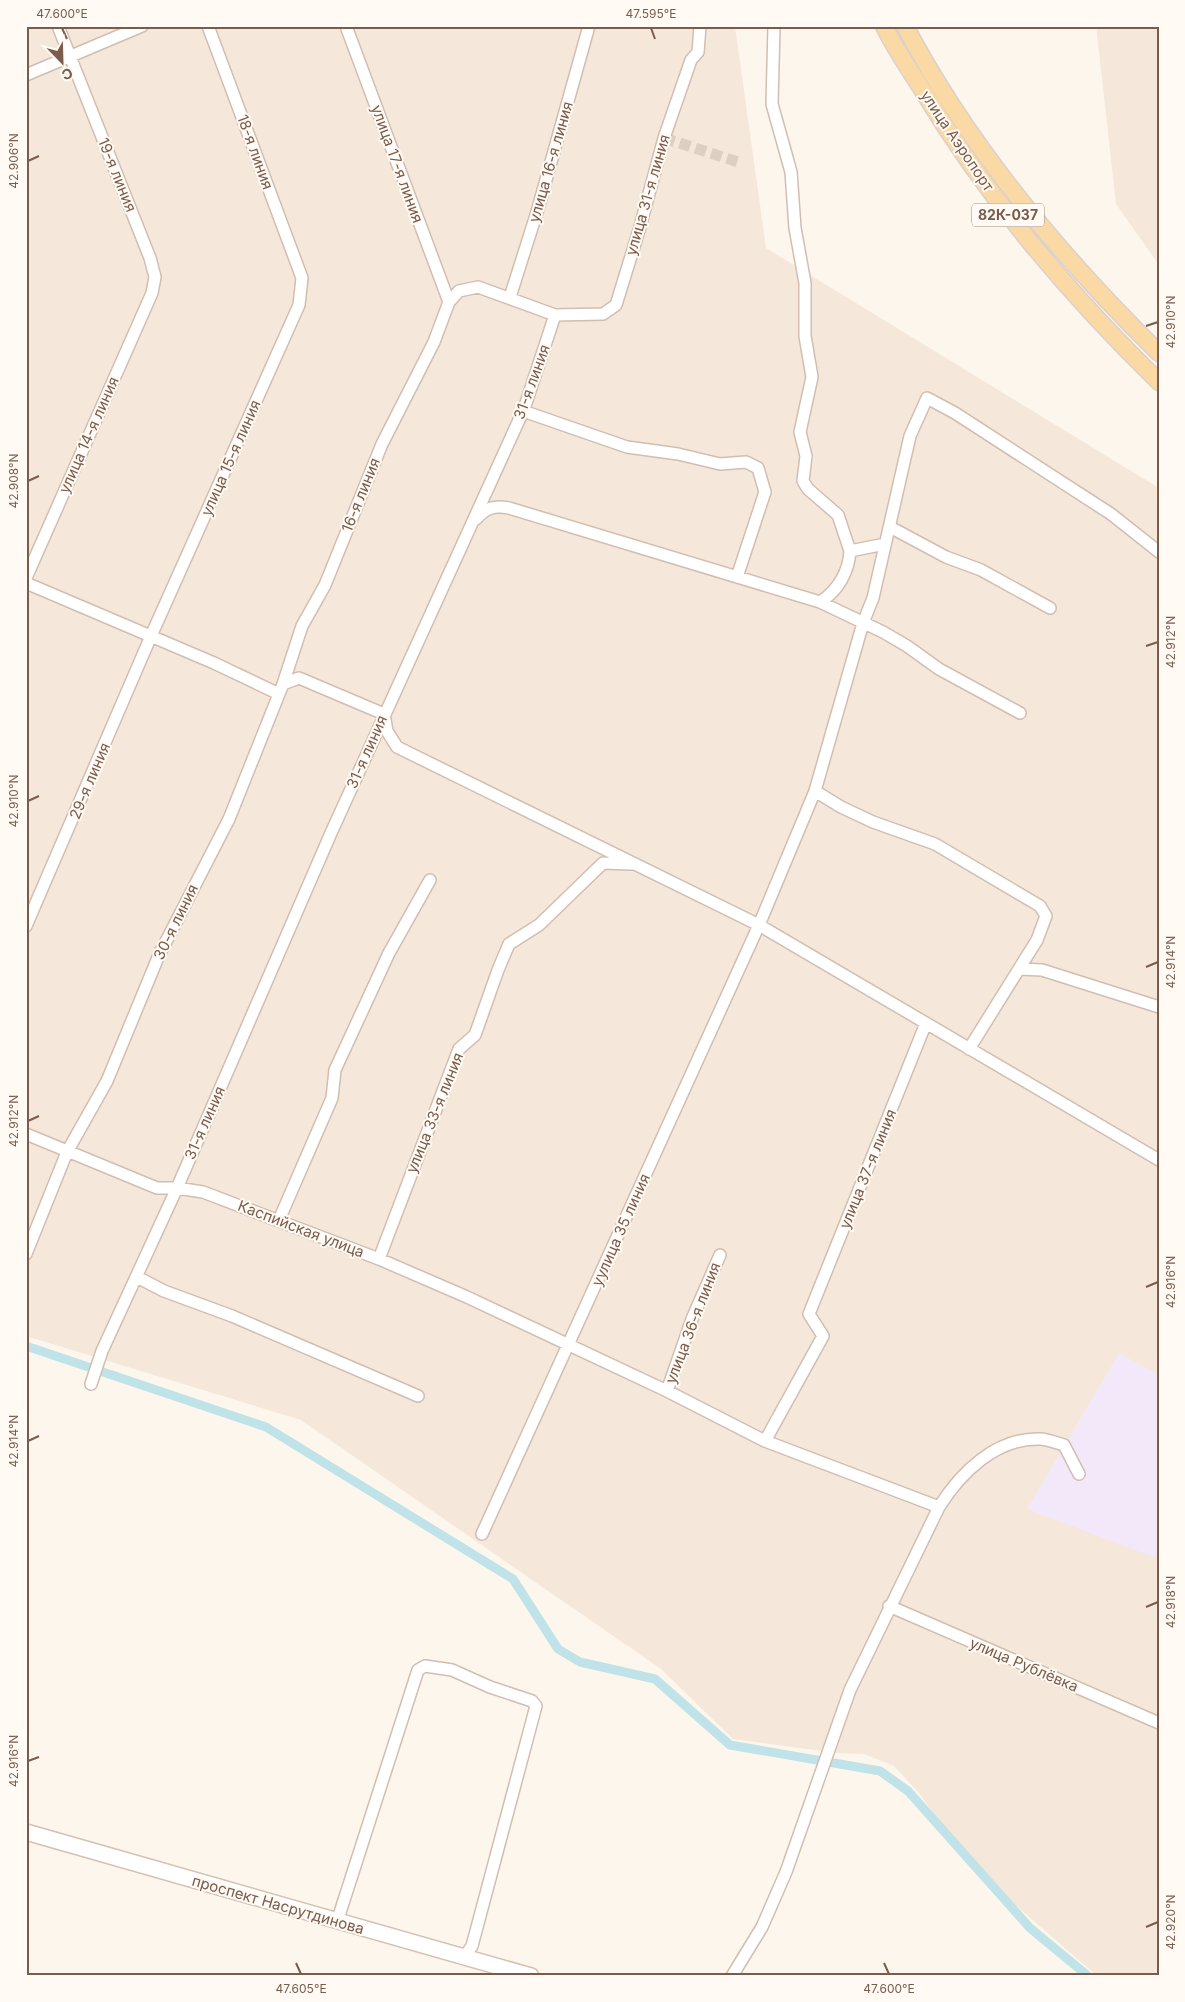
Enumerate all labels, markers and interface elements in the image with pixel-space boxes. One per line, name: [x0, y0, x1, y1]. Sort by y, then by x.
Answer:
text: 47.600°E: [36, 6, 88, 21]
text: 47.595°E: [625, 6, 677, 21]
north arrow: [38, 38, 88, 88]
text: С: [59, 65, 75, 84]
street label: улица Аэропорт: [917, 87, 998, 195]
street label: улица 16-я линия: [524, 99, 577, 225]
street label: улица 17-я линия: [367, 102, 428, 226]
street label: 18-я линия: [233, 112, 278, 192]
street label: улица 31-я линия: [621, 132, 674, 258]
text: 42.906°N: [6, 133, 21, 189]
street label: 19-я линия: [94, 135, 141, 215]
road number: 82К-037: [972, 204, 1044, 226]
text: 42.910°N: [1163, 296, 1178, 348]
street label: 31-я линия: [509, 342, 554, 422]
street label: улица 14-я линия: [54, 374, 123, 496]
street label: улица 15-я линия: [196, 397, 265, 519]
text: 42.908°N: [6, 453, 21, 509]
street label: 16-я линия: [337, 455, 384, 535]
text: 42.912°N: [1163, 616, 1178, 668]
street label: 31-я линия: [342, 712, 391, 791]
street label: 29-я линия: [65, 740, 114, 822]
text: 42.910°N: [6, 775, 21, 827]
street label: 30-я линия: [149, 881, 202, 963]
text: 42.914°N: [1163, 936, 1178, 988]
street label: улица 33-я линия: [402, 1050, 467, 1176]
street label: 31-я линия: [180, 1083, 229, 1162]
text: 42.912°N: [6, 1095, 21, 1147]
street label: улица 37-я линия: [835, 1106, 900, 1232]
street label: уулица 35 линия: [587, 1170, 654, 1289]
street label: Каспийская улица: [235, 1196, 367, 1261]
text: 42.916°N: [1163, 1256, 1178, 1308]
street label: улица 36-я линия: [661, 1259, 724, 1386]
text: 42.914°N: [6, 1415, 21, 1467]
text: 42.918°N: [1163, 1576, 1178, 1628]
street label: улица Рублёвка: [967, 1633, 1081, 1696]
text: 42.916°N: [6, 1735, 21, 1787]
street label: проспект Насрутдинова: [190, 1871, 366, 1938]
text: 42.920°N: [1163, 1894, 1178, 1950]
text: 47.605°E: [275, 1981, 327, 1996]
text: 47.600°E: [863, 1981, 915, 1996]

